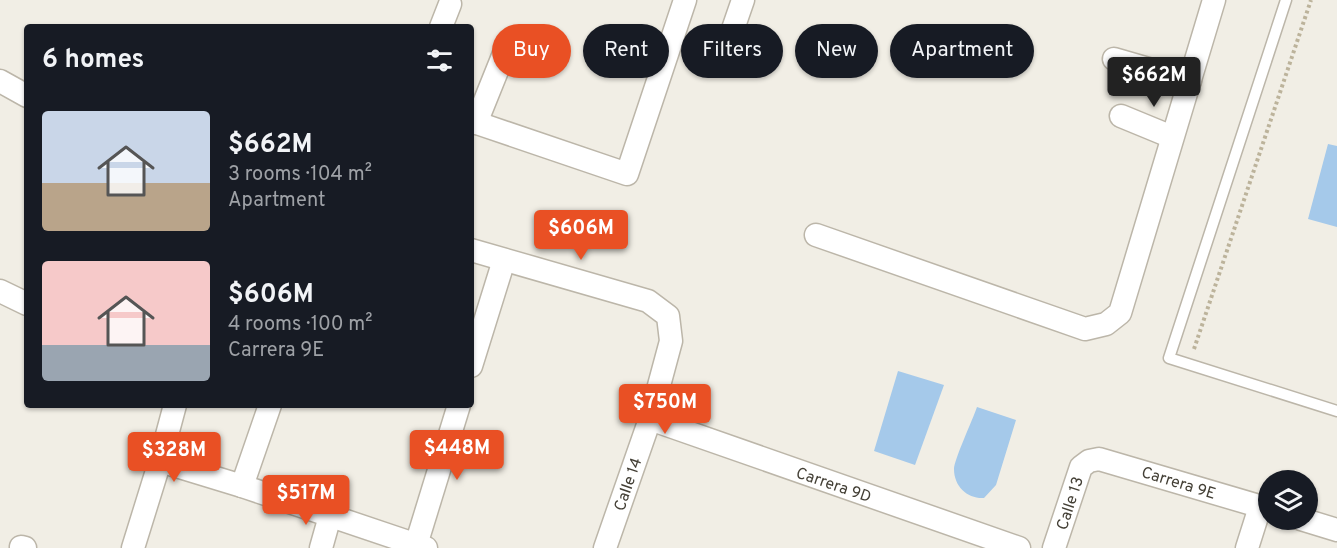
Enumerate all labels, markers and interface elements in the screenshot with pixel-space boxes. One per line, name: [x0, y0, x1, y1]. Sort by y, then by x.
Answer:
chip: Buy: [492, 24, 571, 78]
chip: Rent: [583, 24, 669, 78]
chip: Filters: [681, 24, 783, 78]
chip: New: [795, 24, 878, 78]
chip: Apartment: [890, 24, 1034, 78]
text: 6 homes: [42, 44, 144, 77]
icon: filters: [423, 44, 456, 77]
pin: $662M: [1112, 57, 1196, 108]
text: $662M: [1121, 63, 1187, 89]
text: $662M: [228, 129, 313, 162]
icon: home: [90, 135, 162, 207]
text: 3 rooms · 104 m²: [228, 162, 372, 188]
text: Apartment: [228, 188, 326, 214]
pin: $606M: [539, 210, 623, 261]
text: $606M: [548, 216, 614, 242]
text: $606M: [228, 279, 314, 312]
icon: home: [90, 285, 162, 357]
text: 4 rooms · 100 m²: [228, 312, 373, 338]
text: Carrera 9E: [228, 338, 324, 364]
pin: $750M: [623, 384, 707, 435]
text: $750M: [633, 390, 697, 416]
pin: $448M: [415, 430, 499, 481]
pin: $328M: [132, 432, 216, 483]
text: $448M: [424, 436, 490, 462]
text: $328M: [142, 438, 206, 464]
street label: Calle 14: [610, 455, 647, 514]
street label: Carrera 9E: [1139, 463, 1218, 505]
street label: Carrera 9D: [793, 464, 874, 508]
map controls: [1258, 470, 1318, 530]
button: layers: [1258, 470, 1318, 530]
street label: Calle 13: [1053, 474, 1089, 533]
pin: $517M: [264, 475, 348, 526]
text: $517M: [276, 481, 336, 507]

